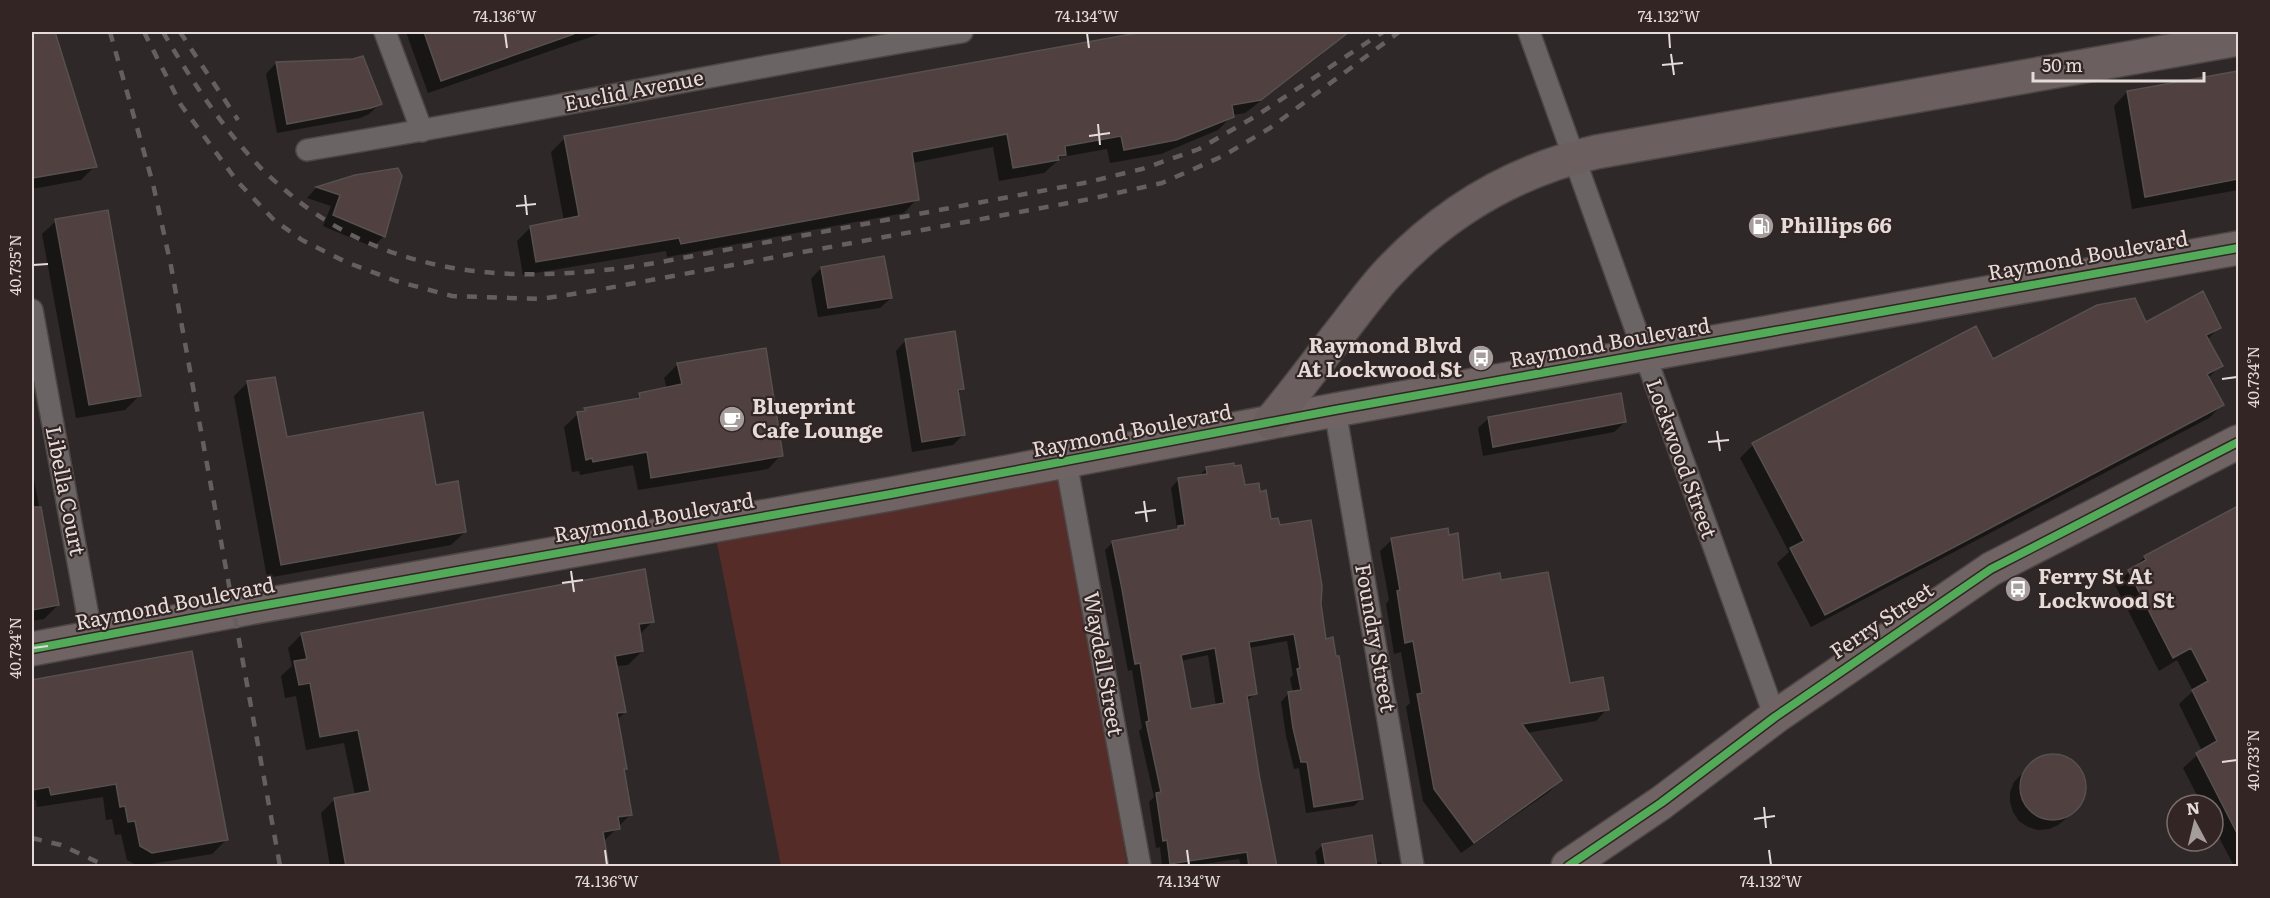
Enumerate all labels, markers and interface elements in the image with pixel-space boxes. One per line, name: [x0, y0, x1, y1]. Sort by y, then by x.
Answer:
text: 74.136°W: [473, 4, 537, 27]
text: 74.134°W: [1055, 4, 1119, 27]
text: 74.132°W: [1638, 4, 1701, 27]
scale bar: [2033, 45, 2204, 83]
text: 50 m: [2042, 51, 2083, 78]
street label: Euclid Avenue: [561, 60, 706, 117]
place label: Phillips 66: [1780, 208, 1892, 239]
fuel station icon: Phillips 66: [1746, 211, 1776, 241]
street label: Raymond Boulevard: [1985, 221, 2190, 286]
text: 40.735°N: [3, 234, 26, 296]
street label: Raymond Boulevard: [1507, 308, 1712, 373]
place label: Raymond Blvd At Lockwood St: [1297, 328, 1463, 383]
bus stop icon: Raymond Blvd At Lockwood St: [1466, 343, 1496, 373]
text: 40.734°N: [2241, 346, 2264, 408]
street label: Lockwood Street: [1640, 374, 1727, 543]
place label: Blueprint Cafe Lounge: [752, 389, 883, 444]
street label: Raymond Boulevard: [1029, 394, 1234, 463]
cafe icon: Blueprint Cafe Lounge: [717, 404, 747, 434]
street label: Libella Court: [40, 423, 95, 559]
street label: Raymond Boulevard: [551, 483, 756, 548]
place label: Ferry St At Lockwood St: [2038, 559, 2175, 614]
street label: Foundry Street: [1349, 561, 1406, 715]
street label: Raymond Boulevard: [72, 567, 277, 636]
street label: Ferry Street: [1823, 573, 1939, 665]
bus stop icon: Ferry St At Lockwood St: [2003, 574, 2033, 604]
street label: Waydell Street: [1078, 589, 1133, 739]
text: 40.734°N: [3, 617, 26, 679]
text: 40.733°N: [2241, 729, 2264, 791]
north arrow: [2165, 793, 2225, 853]
text: N: [2185, 794, 2201, 820]
text: 74.136°W: [575, 869, 639, 892]
text: 74.134°W: [1157, 869, 1221, 892]
text: 74.132°W: [1740, 869, 1803, 892]

